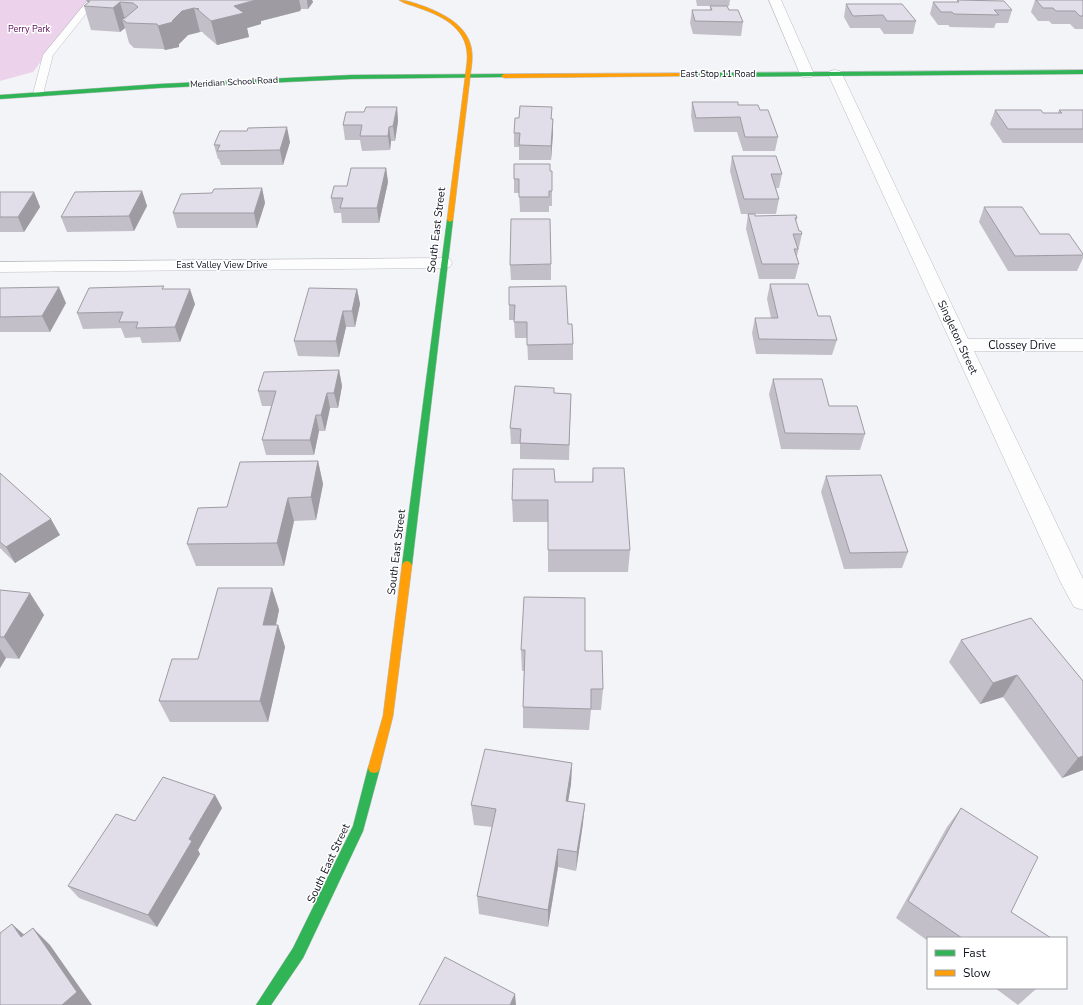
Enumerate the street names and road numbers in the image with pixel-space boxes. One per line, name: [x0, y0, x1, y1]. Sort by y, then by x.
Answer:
street label: East Stop 11 Road: [681, 68, 755, 80]
street label: Meridian School Road: [190, 74, 278, 90]
street label: South East Street: [424, 186, 449, 274]
street label: East Valley View Drive: [176, 259, 268, 271]
street label: Singleton Street: [934, 298, 981, 377]
street label: Clossey Drive: [988, 338, 1056, 353]
street label: South East Street: [384, 508, 409, 596]
street label: South East Street: [303, 821, 353, 905]

